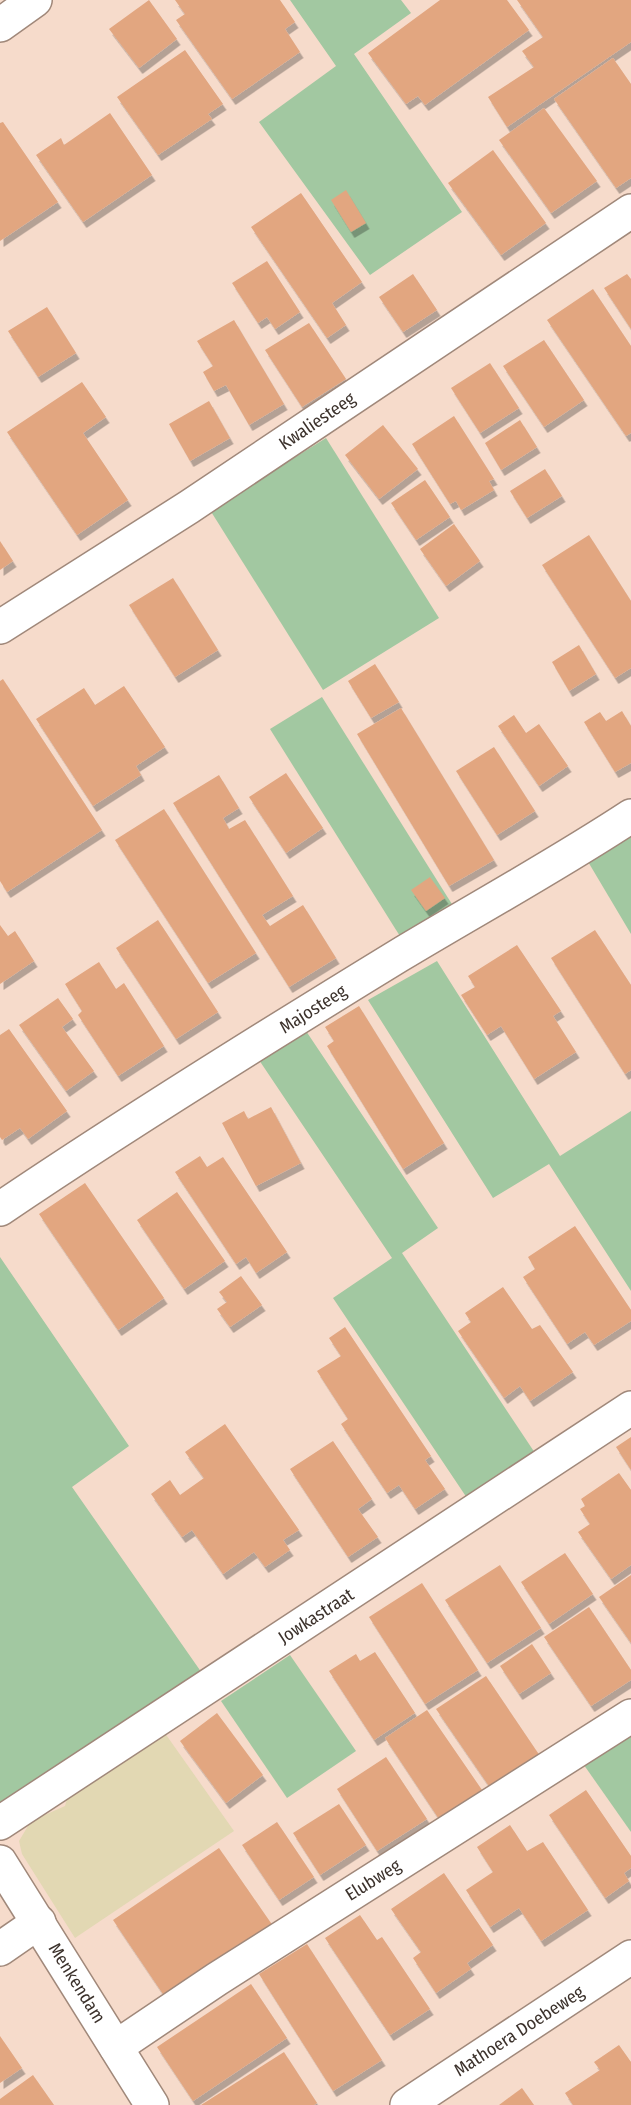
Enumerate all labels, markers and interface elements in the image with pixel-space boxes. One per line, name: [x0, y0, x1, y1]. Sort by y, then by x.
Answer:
street label: Kwaliesteeg: [275, 387, 360, 455]
street label: Majosteeg: [275, 980, 351, 1038]
street label: Jowkastraat: [274, 1583, 358, 1649]
street label: Elubweg: [341, 1854, 405, 1906]
street label: Menkendam: [44, 1939, 110, 2027]
street label: Mathoera Doebeweg: [450, 1980, 589, 2081]

